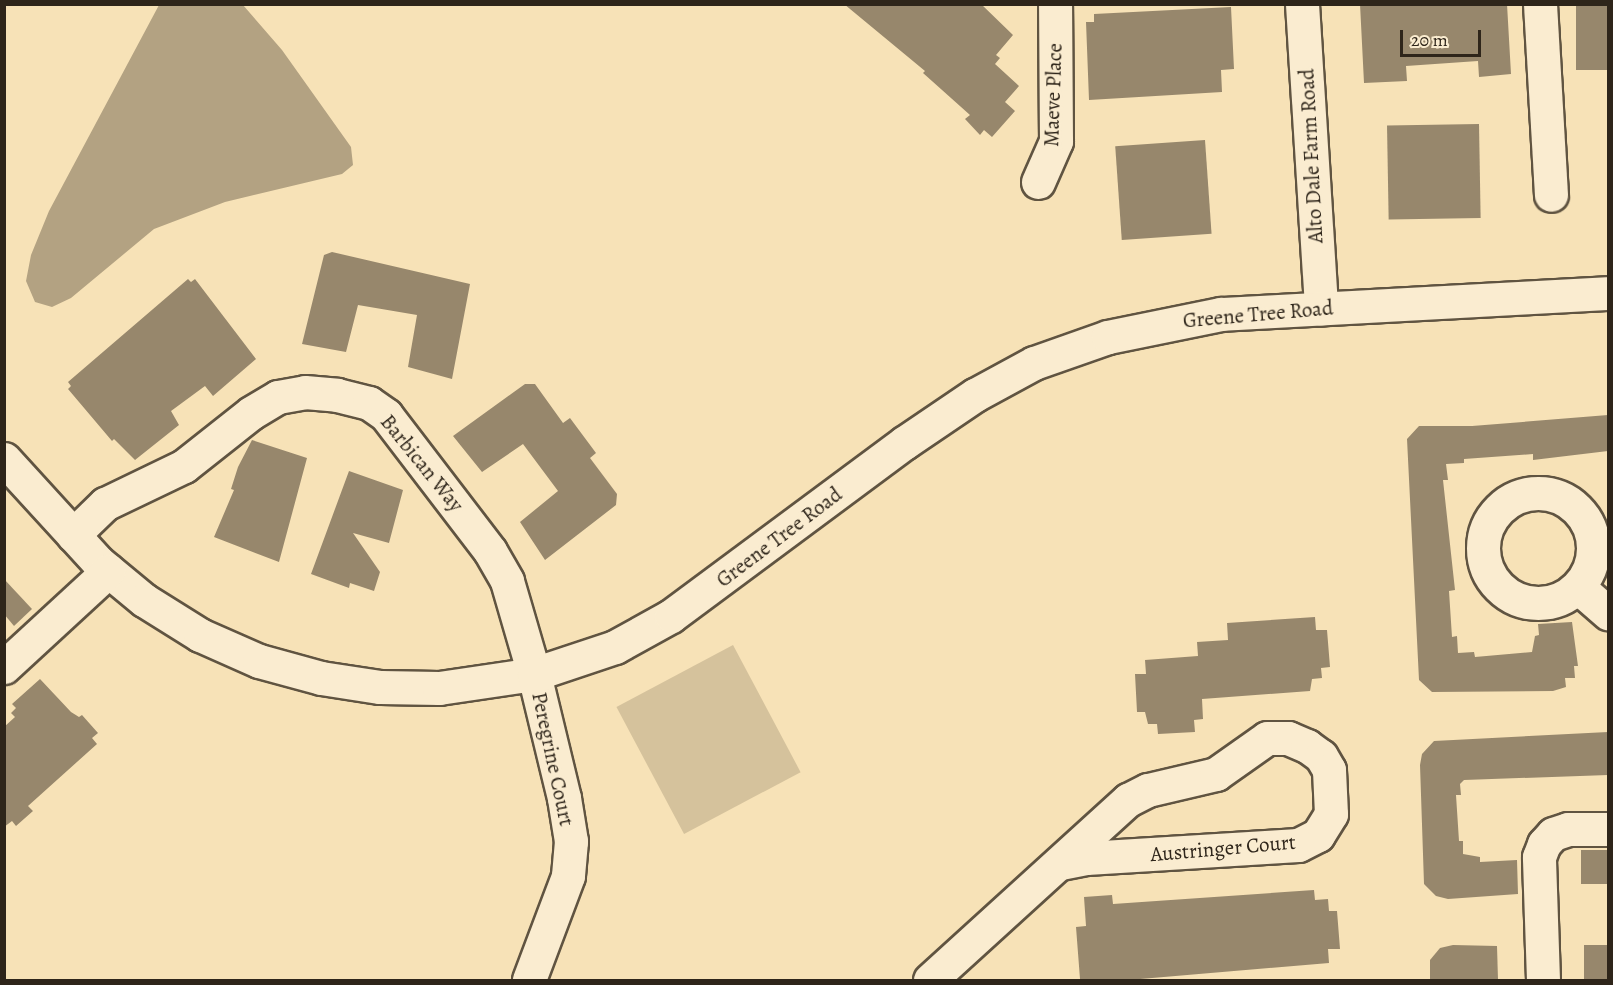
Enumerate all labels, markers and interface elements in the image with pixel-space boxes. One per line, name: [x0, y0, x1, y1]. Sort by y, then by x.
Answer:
scale bar: [1403, 18, 1484, 56]
text: 20 m: [1411, 28, 1448, 52]
street label: Maeve Place: [1039, 43, 1067, 147]
street label: Alto Dale Farm Road: [1294, 68, 1328, 244]
street label: Greene Tree Road: [1182, 295, 1334, 333]
street label: Barbican Way: [375, 409, 469, 517]
street label: Greene Tree Road: [711, 482, 847, 592]
street label: Peregrine Court: [527, 690, 579, 828]
street label: Austringer Court: [1149, 829, 1297, 867]

